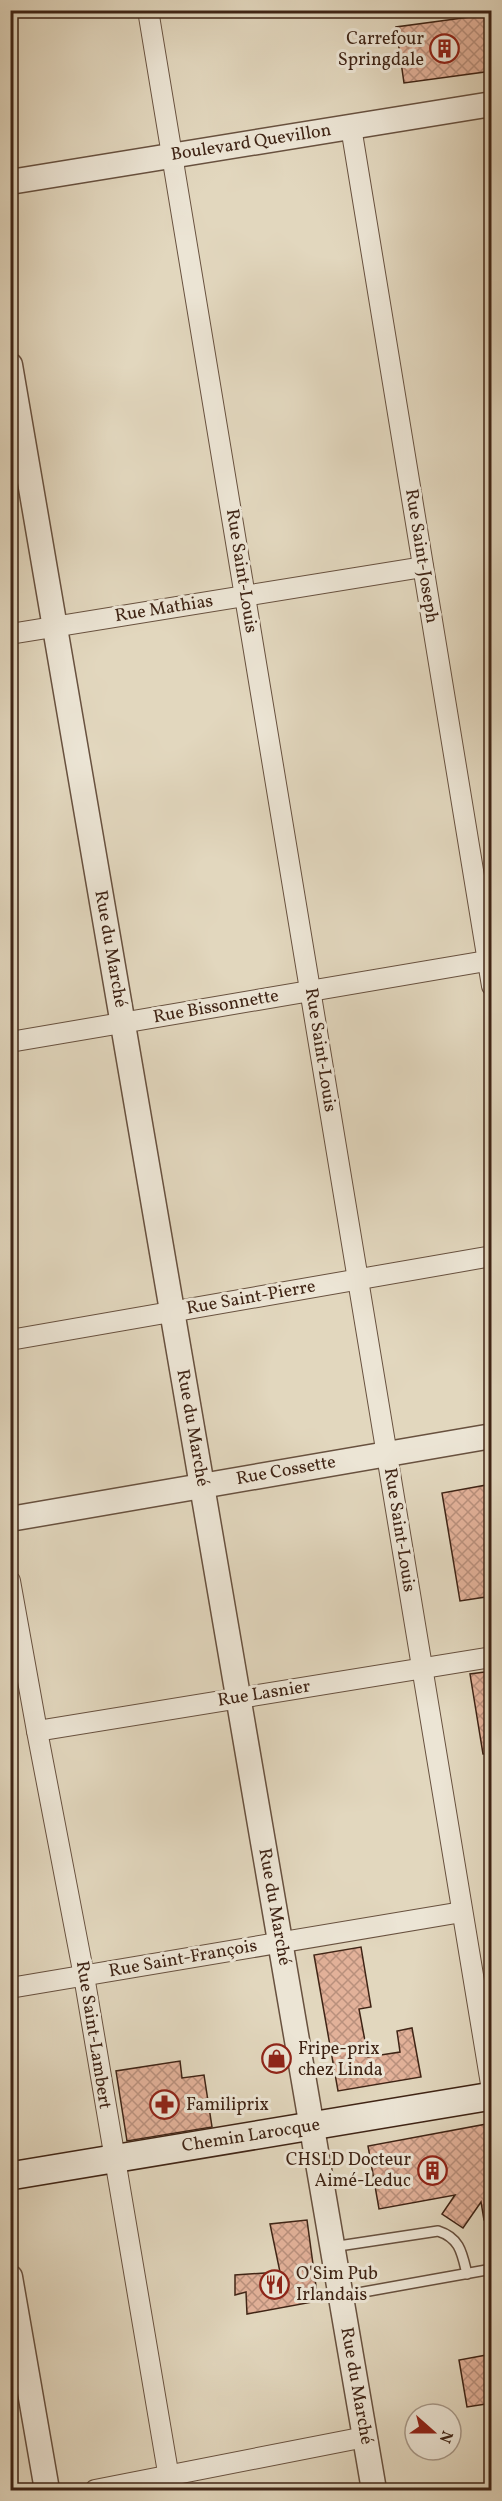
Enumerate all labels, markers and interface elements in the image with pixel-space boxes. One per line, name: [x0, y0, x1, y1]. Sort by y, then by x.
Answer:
place label: Carrefour Springdale: [338, 27, 424, 73]
building icon: Carrefour Springdale: [429, 33, 461, 65]
street label: Boulevard Quevillon: [169, 118, 333, 168]
street label: Rue Saint-Joseph: [398, 487, 444, 625]
street label: Rue Saint-Louis: [219, 507, 263, 635]
street label: Rue Mathias: [113, 589, 215, 629]
street label: Rue du Marché: [87, 888, 133, 1010]
street label: Rue Bissonnette: [151, 984, 281, 1030]
street label: Rue Saint-Louis: [298, 986, 342, 1114]
street label: Rue Saint-Pierre: [184, 1274, 318, 1322]
street label: Rue du Marché: [169, 1367, 215, 1489]
street label: Rue Cossette: [234, 1450, 338, 1492]
street label: Rue Saint-Louis: [377, 1466, 421, 1594]
street label: Rue Lasnier: [216, 1674, 313, 1714]
street label: Rue du Marché: [251, 1846, 297, 1968]
street label: Rue Saint-François: [107, 1934, 259, 1984]
street label: Rue Saint-Lambert: [69, 1959, 117, 2111]
place label: Fripe-prix chez Linda: [298, 2037, 383, 2083]
shop icon: Fripe-prix chez Linda: [261, 2043, 293, 2075]
pharmacy icon: Familiprix: [149, 2089, 181, 2121]
place label: Familiprix: [186, 2093, 269, 2118]
street label: Chemin Larocque: [180, 2113, 322, 2159]
place label: CHSLD Docteur Aimé-Leduc: [286, 2148, 411, 2194]
building icon: CHSLD Docteur Aimé-Leduc: [416, 2154, 448, 2186]
place label: O'Sim Pub Irlandais: [296, 2262, 378, 2308]
restaurant icon: O'Sim Pub Irlandais: [259, 2268, 291, 2300]
street label: Rue du Marché: [333, 2325, 379, 2447]
north arrow: [403, 2402, 463, 2462]
text: N: [433, 2427, 457, 2446]

